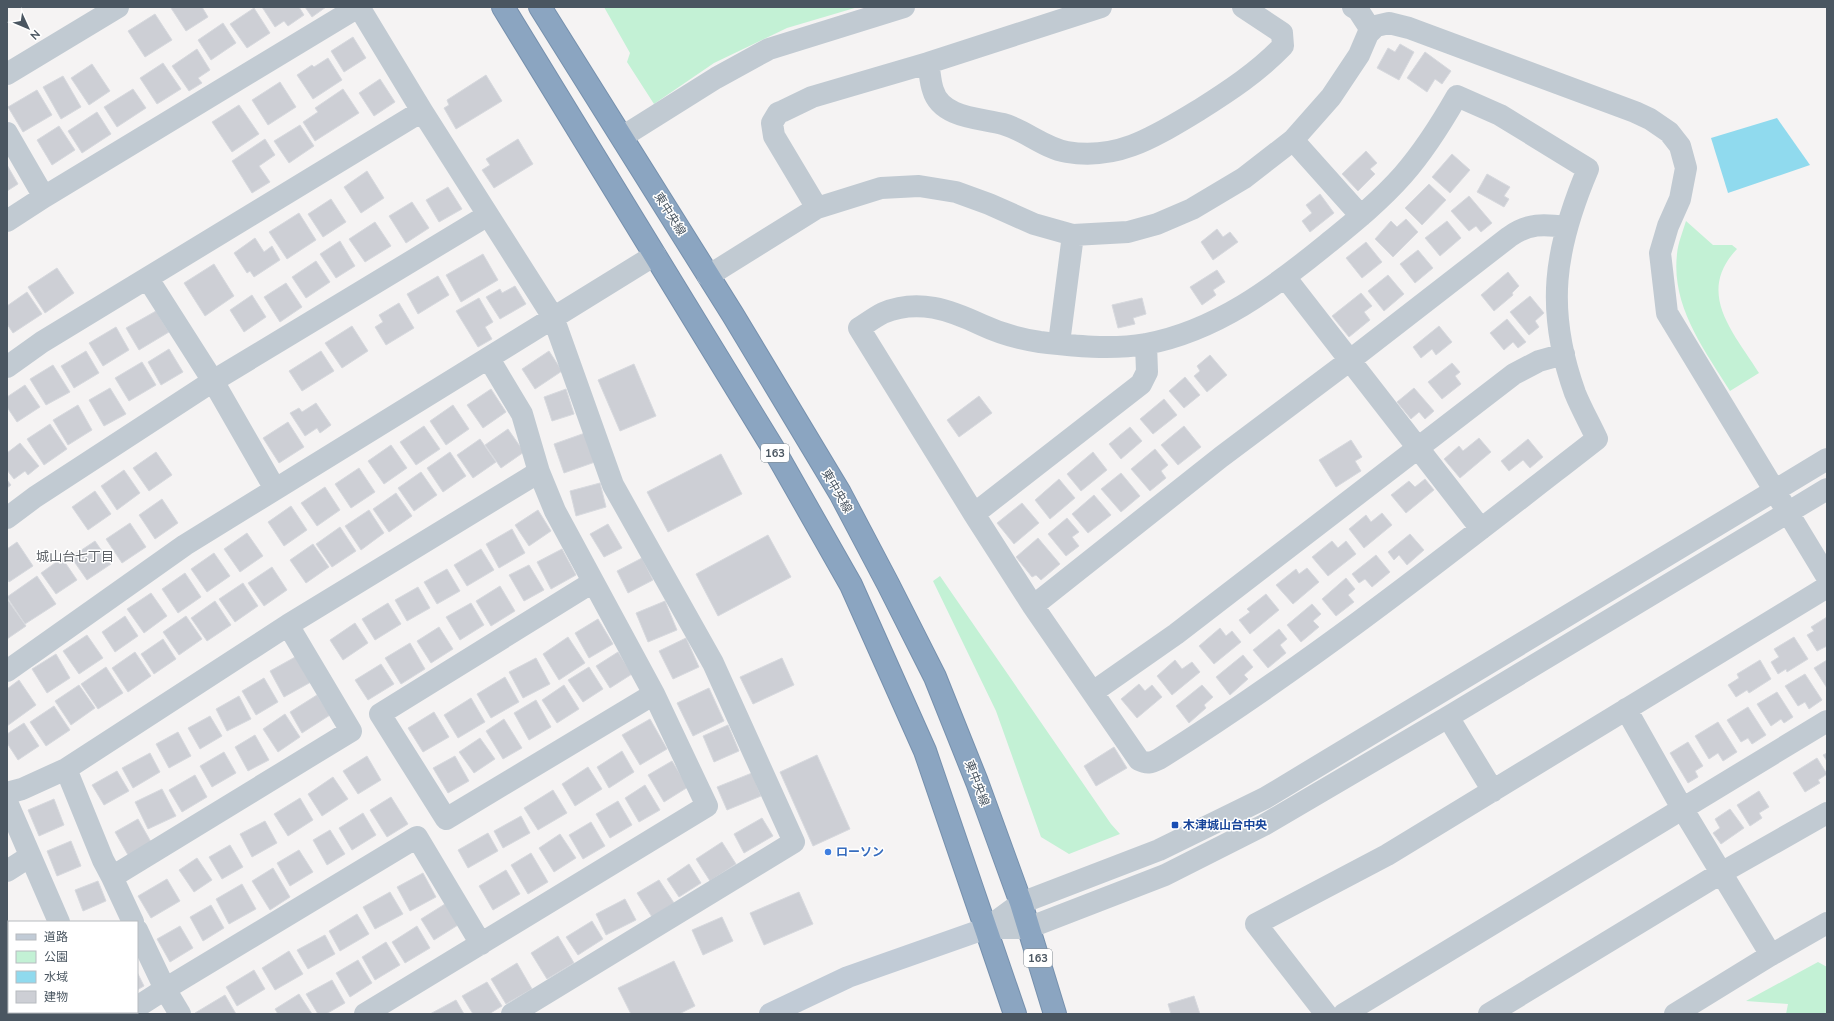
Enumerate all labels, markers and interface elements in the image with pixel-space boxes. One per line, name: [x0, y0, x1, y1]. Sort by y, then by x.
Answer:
north arrow: [8, 8, 48, 48]
text: N: [27, 26, 43, 43]
street label: 東中央線: [650, 189, 690, 239]
road number: 163: [761, 444, 789, 462]
street label: 東中央線: [818, 466, 856, 516]
district label: 城山台七丁目: [36, 548, 114, 566]
street label: 東中央線: [961, 758, 993, 808]
place label: 木津城山台中央: [1183, 817, 1267, 833]
marker: 木津城山台中央: [1170, 820, 1180, 830]
place label: ローソン: [836, 844, 884, 860]
marker: ローソン: [823, 847, 833, 857]
legend: [8, 921, 138, 1013]
text: 道路: [44, 929, 68, 945]
text: 公園: [44, 949, 68, 965]
road number: 163: [1024, 949, 1052, 967]
text: 水域: [44, 969, 68, 985]
text: 建物: [44, 989, 68, 1005]

